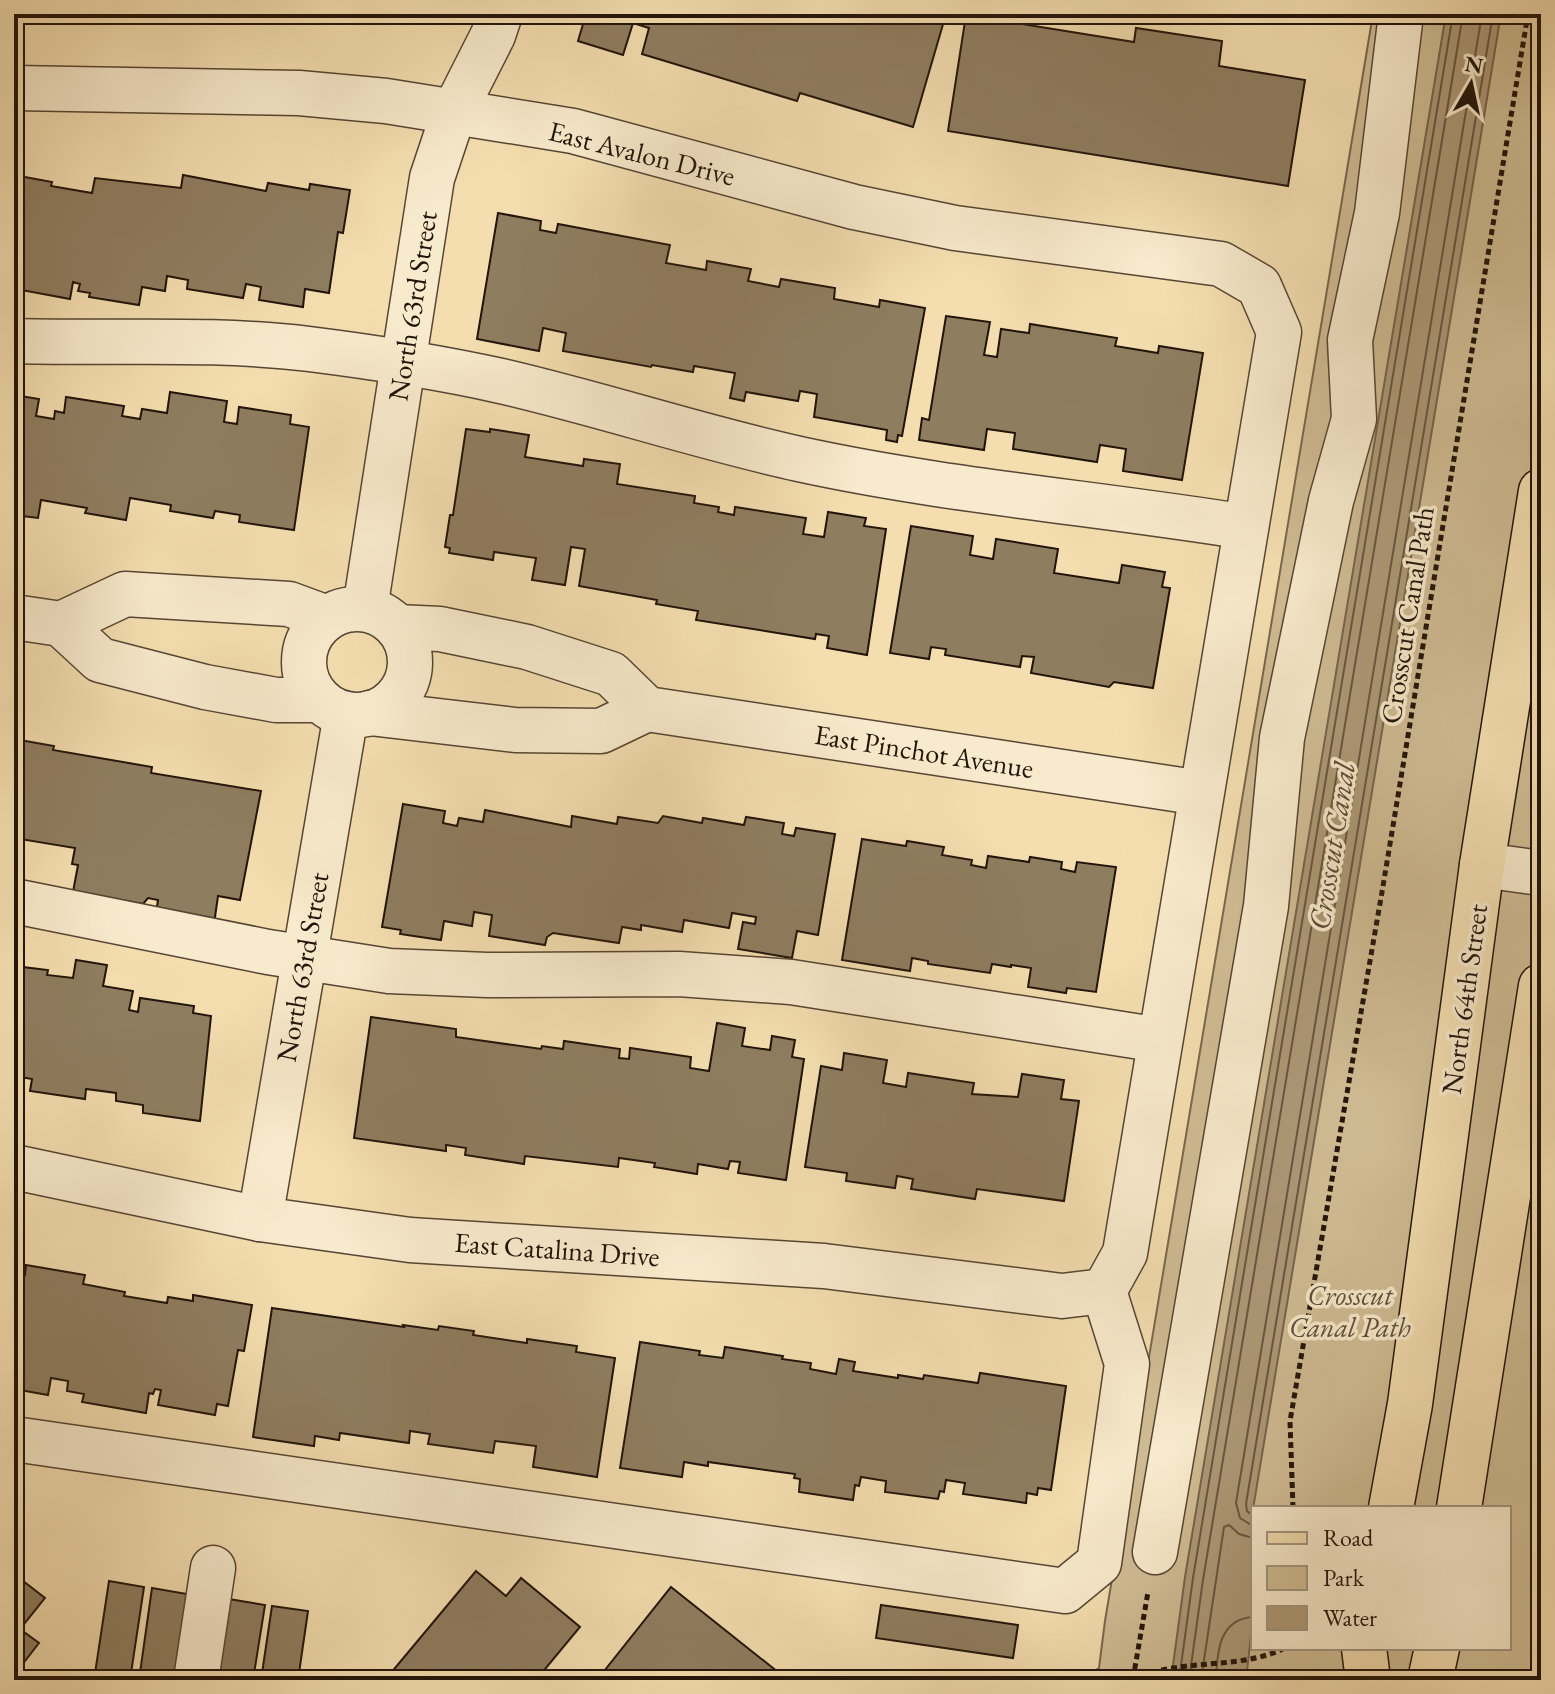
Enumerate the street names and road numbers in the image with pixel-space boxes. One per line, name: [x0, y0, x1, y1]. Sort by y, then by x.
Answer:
street label: East Avalon Drive: [545, 112, 739, 194]
street label: North 63rd Street: [379, 208, 445, 403]
street label: Crosscut Canal Path: [1372, 504, 1442, 726]
street label: East Pinchot Avenue: [812, 716, 1036, 786]
street label: North 63rd Street: [268, 869, 336, 1065]
street label: North 64th Street: [1433, 902, 1495, 1096]
street label: East Catalina Drive: [453, 1224, 661, 1274]

